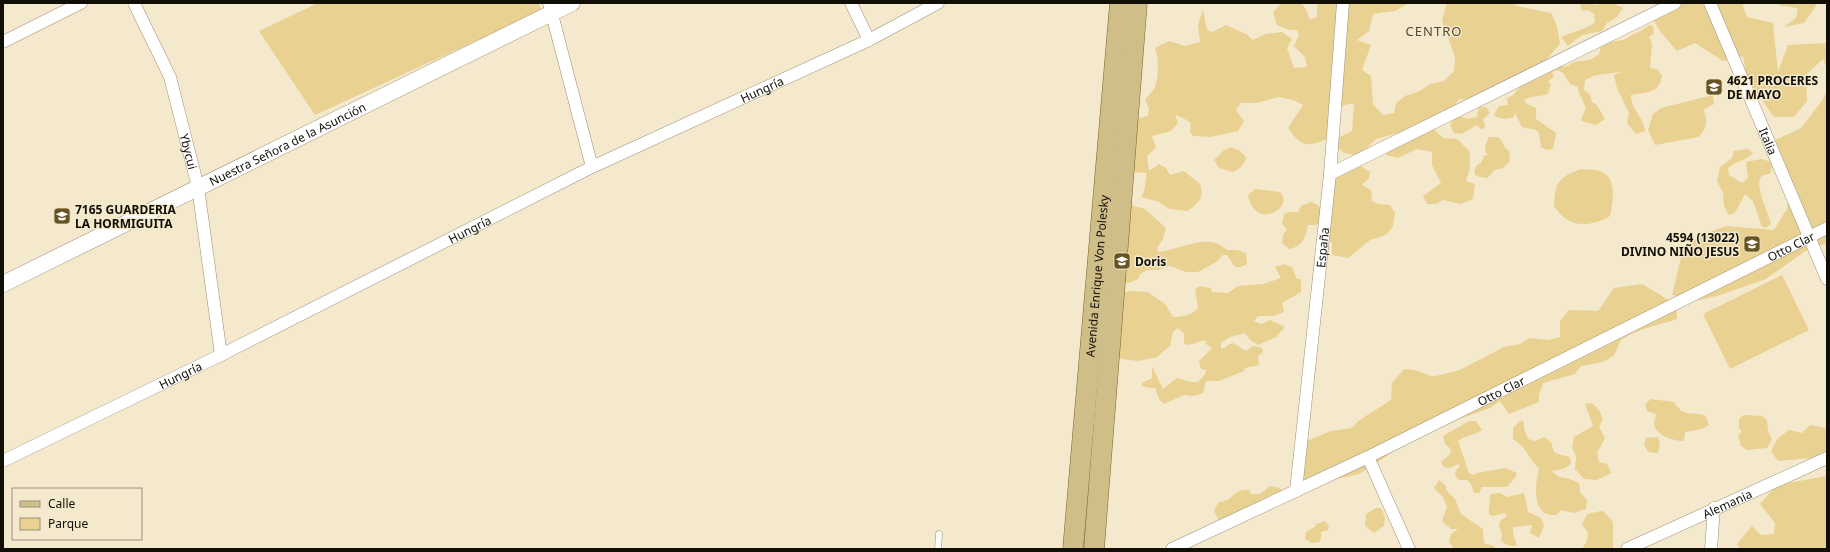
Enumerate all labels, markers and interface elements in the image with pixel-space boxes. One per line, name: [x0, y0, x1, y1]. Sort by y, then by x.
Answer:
district label: CENTRO: [1406, 22, 1462, 40]
street label: Hungría: [737, 72, 786, 107]
place label: 4621 PROCERES DE MAYO: [1727, 72, 1818, 103]
school or university icon: 4621 PROCERES DE MAYO: [1704, 77, 1724, 97]
street label: Nuestra Señora de la Asunción: [206, 98, 368, 189]
street label: Italia: [1755, 125, 1782, 157]
street label: Ybycui: [176, 132, 202, 171]
street label: Avenida Enrique Von Polesky: [1081, 193, 1112, 358]
place label: 7165 GUARDERIA LA HORMIGUITA: [75, 201, 176, 232]
school or university icon: 7165 GUARDERIA LA HORMIGUITA: [52, 206, 72, 226]
street label: Hungría: [445, 211, 494, 247]
street label: España: [1312, 226, 1333, 269]
street label: Otto Clar: [1764, 227, 1817, 265]
place label: 4594 (13022) DIVINO NIÑO JESUS: [1621, 229, 1739, 260]
school or university icon: 4594 (13022) DIVINO NIÑO JESUS: [1742, 234, 1762, 254]
school or university icon: Doris: [1112, 251, 1132, 271]
place label: Doris: [1135, 253, 1166, 270]
street label: Hungría: [156, 357, 205, 393]
street label: Otto Clar: [1474, 372, 1527, 410]
street label: Alemania: [1700, 485, 1755, 522]
legend: [12, 488, 142, 540]
text: Calle: [48, 495, 76, 512]
text: Parque: [48, 515, 89, 532]

